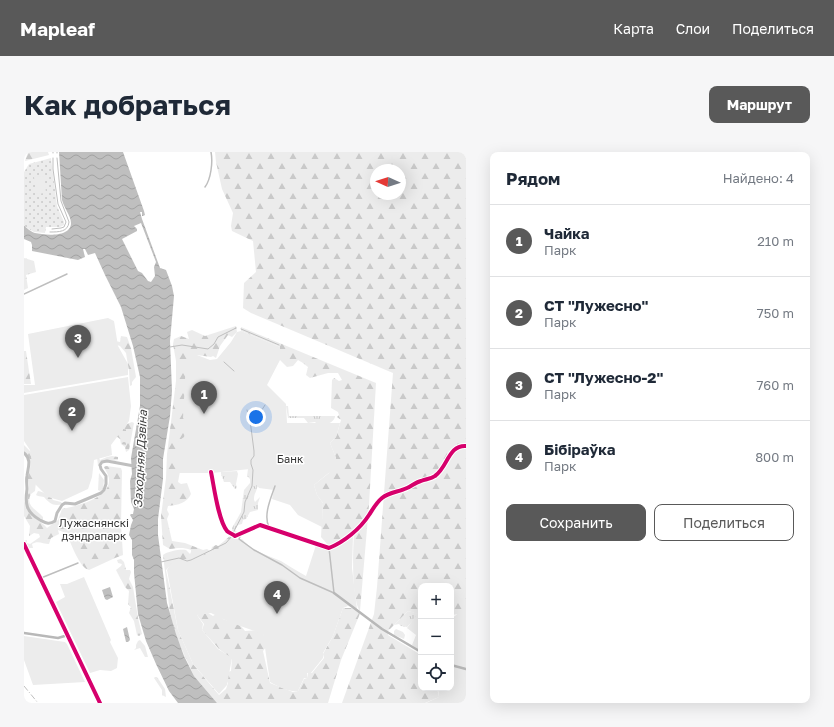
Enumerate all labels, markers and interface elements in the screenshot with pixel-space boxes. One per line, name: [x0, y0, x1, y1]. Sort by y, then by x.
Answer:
text: Mapleaf: [20, 17, 95, 40]
text: Карта: [613, 20, 654, 37]
text: Слои: [676, 20, 710, 37]
text: Поделиться: [732, 20, 814, 37]
button: Маршрут: [709, 86, 810, 123]
text: Как добраться: [24, 88, 231, 121]
north arrow: [370, 164, 406, 200]
text: Рядом: [506, 168, 560, 189]
text: Найдено: 4: [723, 170, 794, 186]
text: Чайка: [544, 224, 589, 242]
text: 1: [516, 233, 522, 249]
text: 210 m: [757, 233, 794, 249]
text: Парк: [544, 242, 577, 258]
text: СТ "Лужесно": [544, 296, 648, 314]
text: 2: [515, 305, 523, 321]
text: 750 m: [757, 305, 794, 321]
text: Парк: [544, 314, 577, 330]
pin: 3: [65, 325, 91, 358]
text: СТ "Лужесно-2": [544, 368, 663, 386]
text: 3: [515, 377, 523, 393]
text: 760 m: [756, 377, 794, 393]
pin: 1: [191, 381, 217, 414]
text: Парк: [544, 386, 577, 402]
pin: 2: [59, 398, 85, 431]
your location: [246, 407, 266, 427]
water label: Заходняя Дзвіна: [130, 408, 150, 508]
text: Бібіраўка: [544, 440, 615, 458]
text: 4: [515, 449, 523, 465]
text: 800 m: [755, 449, 794, 465]
park label: Банк: [277, 452, 304, 465]
text: Парк: [544, 458, 577, 474]
button: Сохранить: [506, 504, 646, 541]
button: Поделиться: [654, 504, 794, 541]
park label: Лужаснянскі дэндрапарк: [59, 516, 129, 542]
pin: 4: [264, 581, 290, 614]
map controls: [418, 583, 454, 691]
button: +: [418, 583, 454, 619]
button: −: [418, 619, 454, 655]
button: locate: [418, 655, 454, 691]

